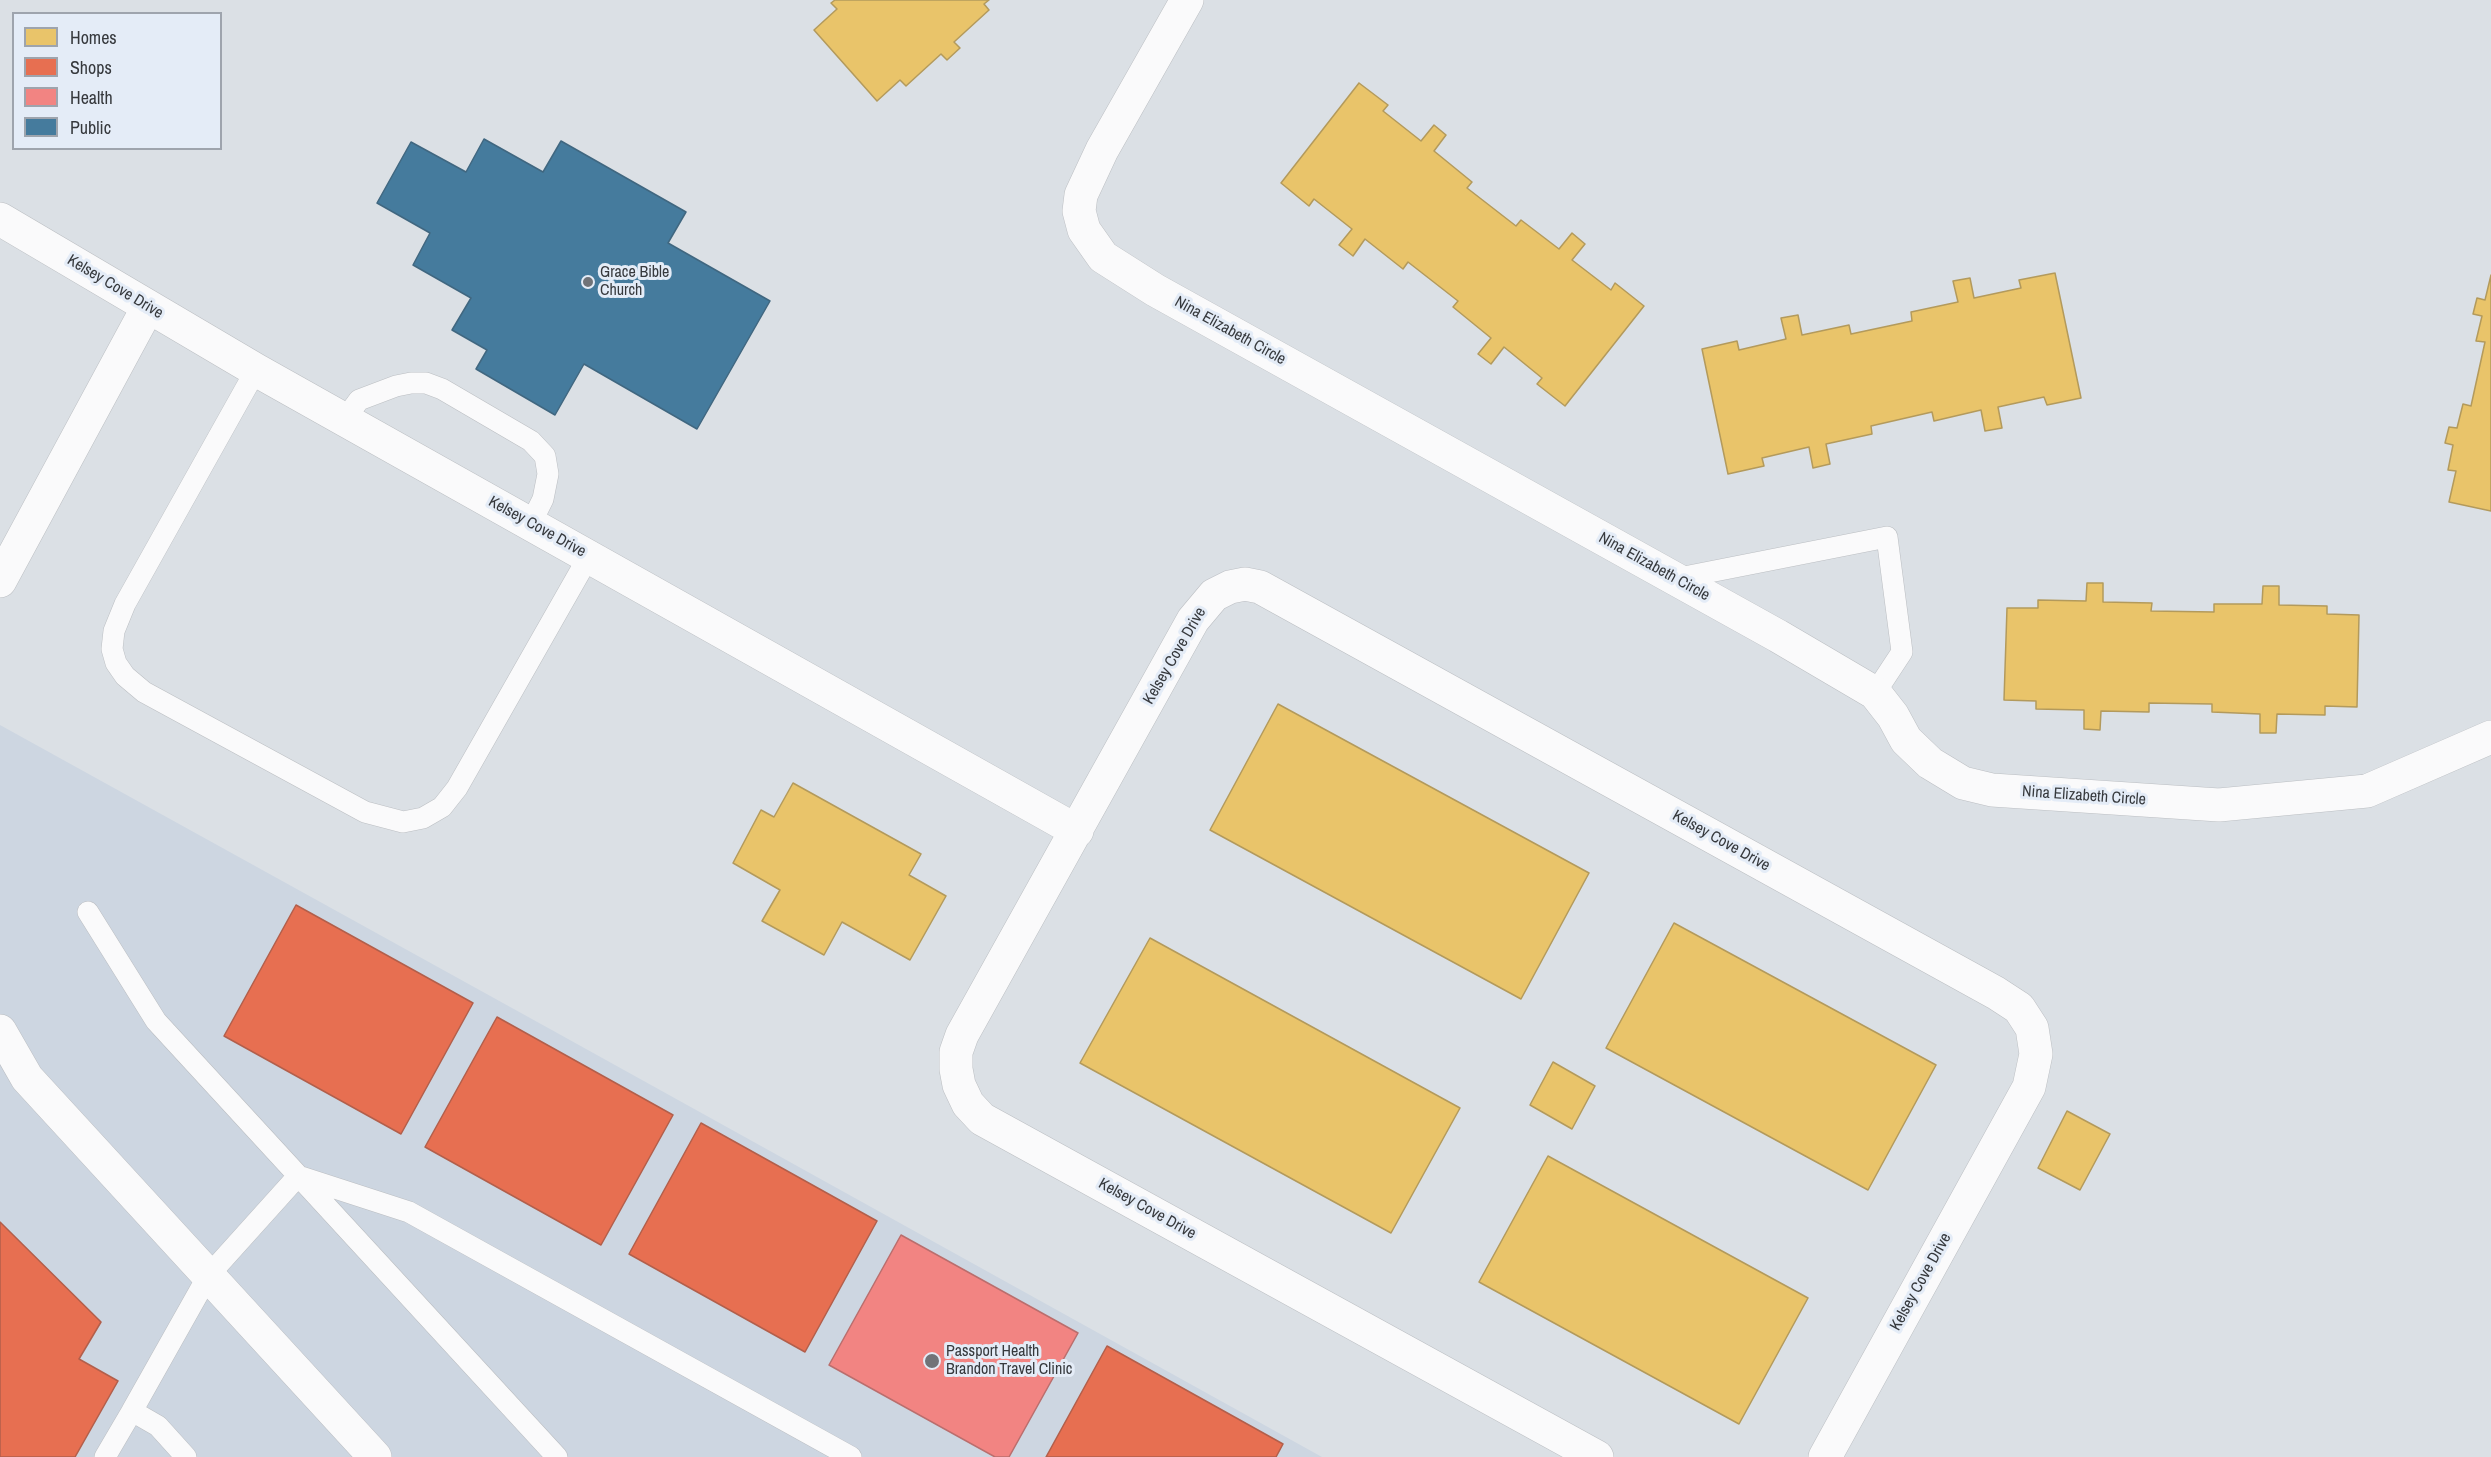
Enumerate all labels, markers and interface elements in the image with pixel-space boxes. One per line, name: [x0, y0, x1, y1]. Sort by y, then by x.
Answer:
legend: [12, 12, 222, 150]
text: Homes: [70, 25, 117, 50]
text: Shops: [70, 55, 112, 80]
text: Health: [70, 85, 113, 110]
text: Public: [70, 115, 111, 140]
street label: Kelsey Cove Drive: [63, 251, 167, 323]
place label: Grace Bible Church: [600, 263, 669, 301]
marker: Grace Bible Church: [581, 275, 595, 289]
street label: Nina Elizabeth Circle: [1171, 293, 1289, 369]
street label: Kelsey Cove Drive: [485, 492, 589, 562]
street label: Nina Elizabeth Circle: [1595, 529, 1713, 605]
street label: Kelsey Cove Drive: [1140, 604, 1210, 708]
street label: Nina Elizabeth Circle: [2021, 782, 2147, 810]
street label: Kelsey Cove Drive: [1669, 806, 1773, 876]
street label: Kelsey Cove Drive: [1095, 1174, 1199, 1244]
street label: Kelsey Cove Drive: [1886, 1230, 1956, 1334]
place label: Passport Health Brandon Travel Clinic: [946, 1342, 1072, 1380]
marker: Passport Health Brandon Travel Clinic: [923, 1352, 941, 1370]

